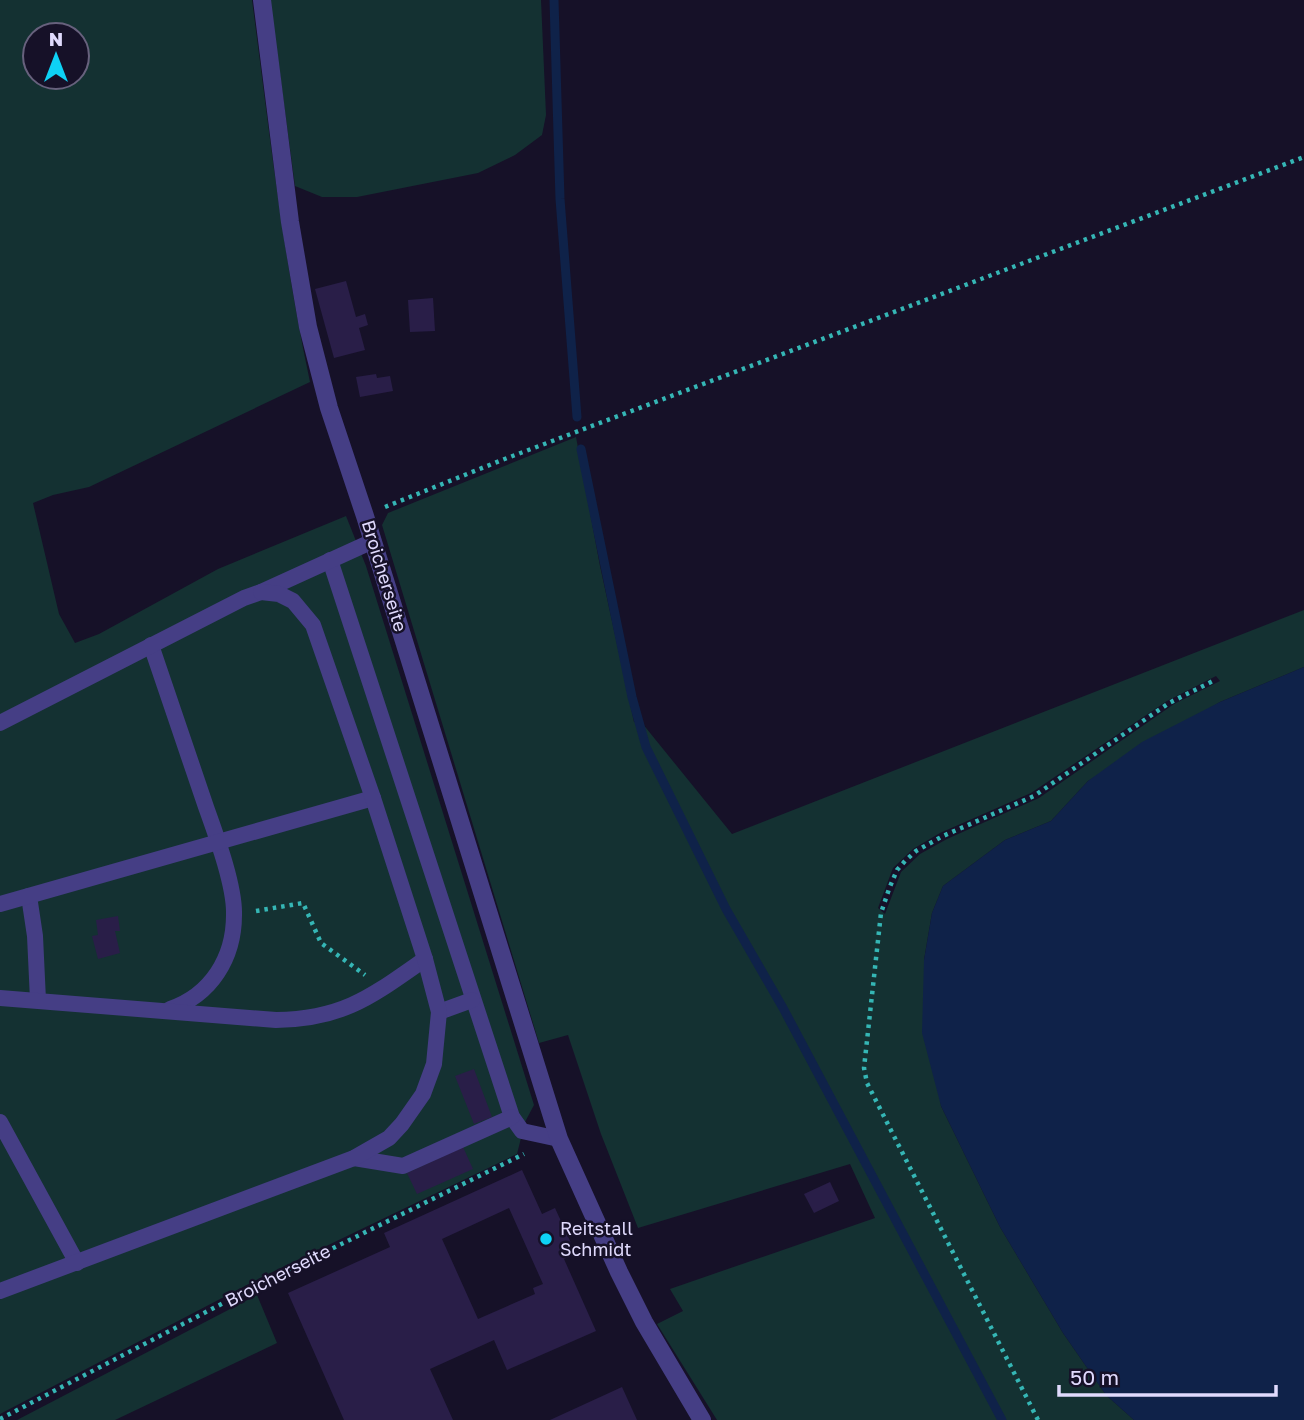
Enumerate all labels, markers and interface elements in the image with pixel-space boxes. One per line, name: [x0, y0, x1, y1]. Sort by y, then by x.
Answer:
north arrow: [21, 21, 91, 91]
text: N: [49, 27, 63, 50]
street label: Broicherseite: [358, 517, 412, 634]
place label: Reitstall Schmidt: [560, 1217, 633, 1260]
marker: Reitstall Schmidt: [538, 1231, 554, 1247]
street label: Broicherseite: [221, 1239, 334, 1311]
scale bar: [1059, 1354, 1276, 1398]
text: 50 m: [1070, 1364, 1119, 1390]

